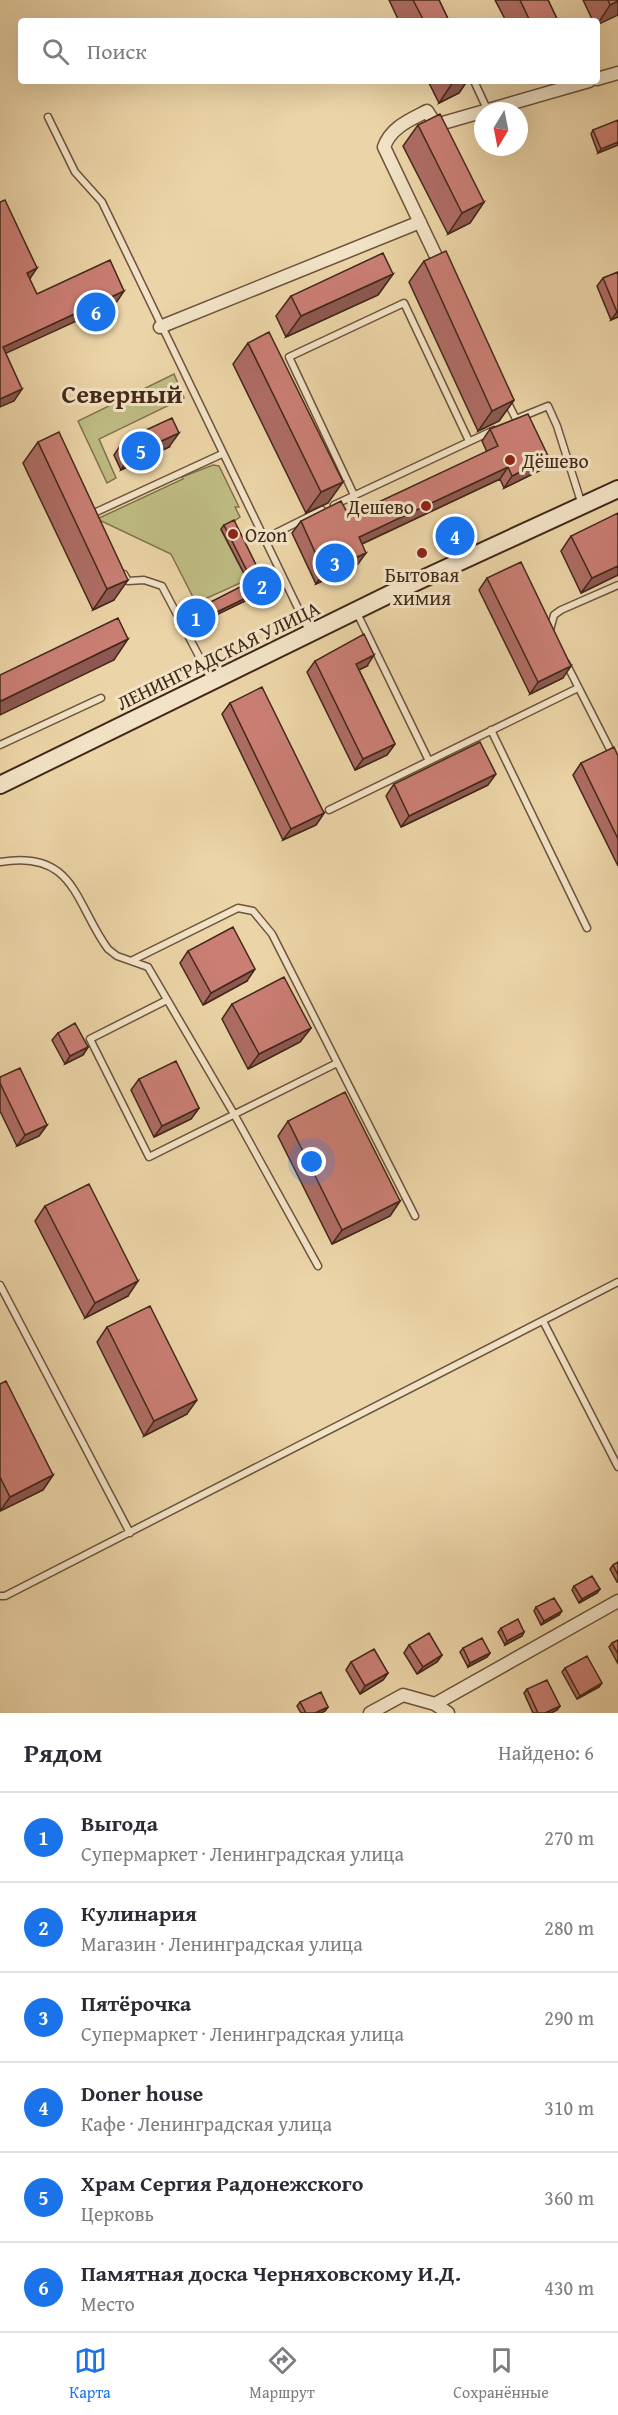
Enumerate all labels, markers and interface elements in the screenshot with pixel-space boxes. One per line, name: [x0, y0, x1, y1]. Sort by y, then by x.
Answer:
search box: [18, 18, 600, 84]
icon: search: [39, 35, 72, 68]
text: Поиск: [87, 35, 147, 67]
north arrow: [474, 102, 528, 156]
pin: 6: [76, 290, 116, 334]
district label: Северный: [61, 374, 183, 413]
pin: 5: [122, 428, 160, 474]
place label: Дёшево: [521, 446, 589, 475]
marker: Дёшево: [503, 453, 517, 467]
place label: Дешево: [346, 492, 414, 521]
marker: Дешево: [419, 499, 433, 513]
pin: 4: [436, 514, 474, 558]
place label: Ozon: [245, 520, 287, 549]
marker: Ozon: [226, 527, 240, 541]
pin: 3: [316, 540, 354, 586]
marker: Бытовая химия: [415, 546, 429, 560]
place label: Бытовая химия: [385, 560, 459, 612]
pin: 2: [242, 564, 282, 608]
street label: ЛЕНИНГРАДСКАЯ УЛИЦА: [111, 593, 325, 717]
pin: 1: [176, 596, 216, 640]
your location: [297, 1147, 326, 1176]
text: Рядом: [24, 1733, 102, 1772]
text: Найдено: 6: [498, 1738, 594, 1767]
text: Выгода: [81, 1807, 158, 1839]
text: 1: [38, 1823, 49, 1852]
text: 270 m: [544, 1823, 594, 1852]
text: Супермаркет · Ленинградская улица: [81, 1839, 404, 1868]
text: Кулинария: [81, 1897, 197, 1929]
text: 2: [38, 1913, 49, 1942]
text: 280 m: [544, 1913, 594, 1942]
text: Магазин · Ленинградская улица: [81, 1929, 363, 1958]
text: Пятёрочка: [81, 1987, 191, 2019]
text: 3: [38, 2003, 49, 2032]
text: 290 m: [544, 2003, 594, 2032]
text: Супермаркет · Ленинградская улица: [81, 2019, 404, 2048]
text: Doner house: [81, 2077, 203, 2109]
text: 4: [38, 2093, 49, 2122]
text: 310 m: [544, 2093, 594, 2122]
text: Кафе · Ленинградская улица: [81, 2109, 332, 2138]
text: Храм Сергия Радонежского: [81, 2167, 363, 2199]
text: 5: [38, 2183, 49, 2212]
text: 360 m: [544, 2183, 594, 2212]
text: Церковь: [81, 2199, 154, 2228]
text: Памятная доска Черняховскому И.Д.: [81, 2257, 461, 2289]
text: 6: [38, 2273, 49, 2302]
text: 430 m: [544, 2273, 594, 2302]
text: Место: [81, 2289, 135, 2318]
tab: Карта: [69, 2344, 111, 2404]
tab: Маршрут: [249, 2344, 315, 2404]
tab: Сохранённые: [453, 2344, 549, 2404]

